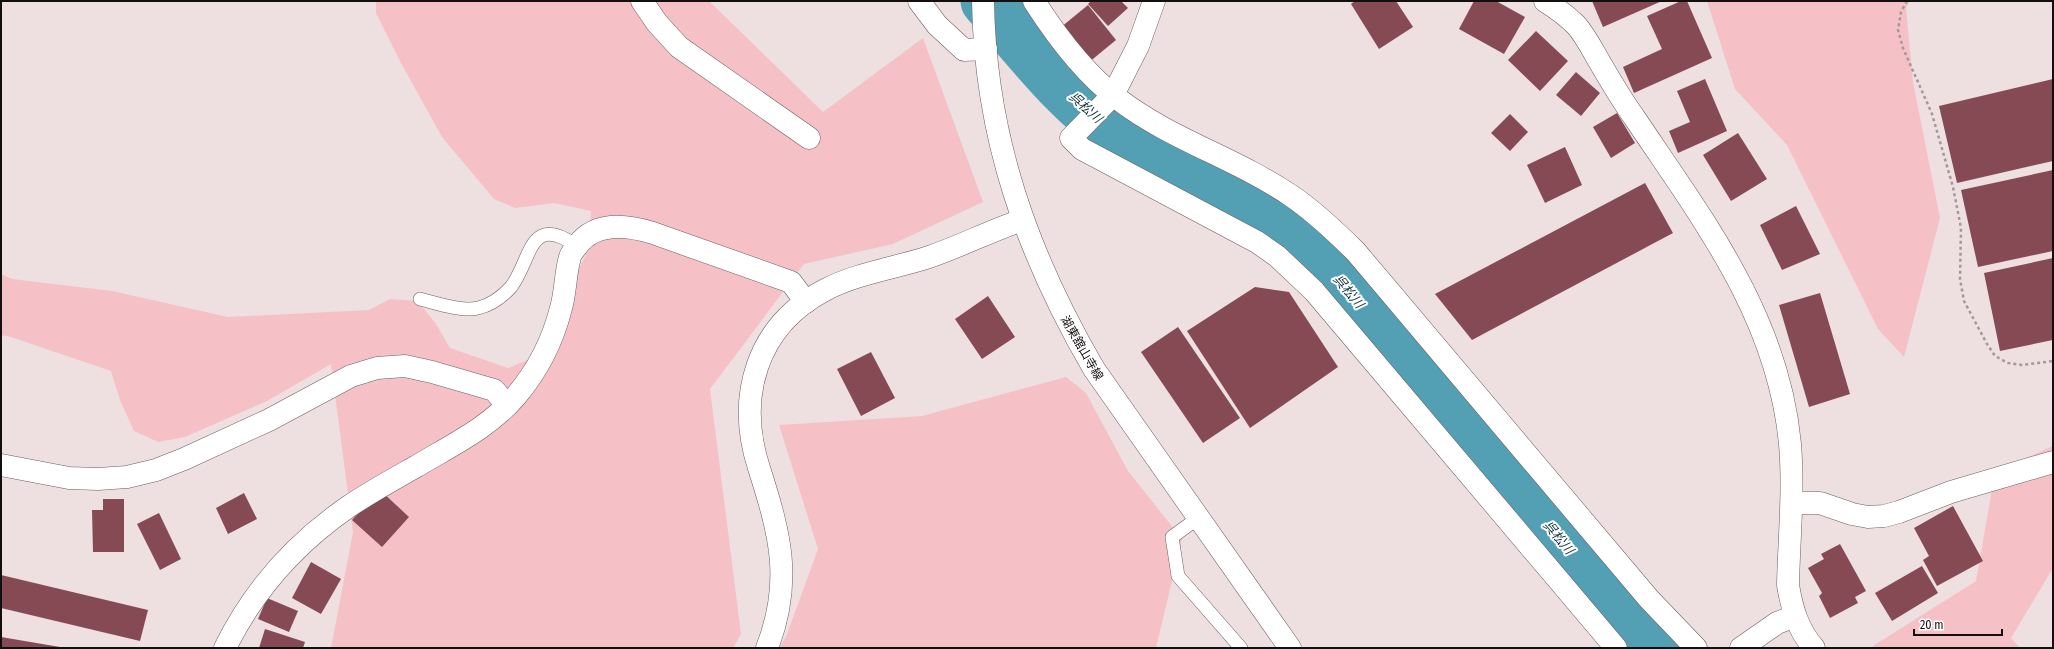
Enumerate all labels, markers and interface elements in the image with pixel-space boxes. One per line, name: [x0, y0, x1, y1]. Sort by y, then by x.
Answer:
water label: 呉松川: [1066, 89, 1107, 127]
water label: 呉松川: [1330, 272, 1368, 313]
street label: 湖東舘山寺線: [1058, 313, 1106, 383]
water label: 呉松川: [1540, 518, 1578, 559]
scale bar: [1914, 611, 2002, 637]
text: 20 m: [1920, 618, 1944, 632]

